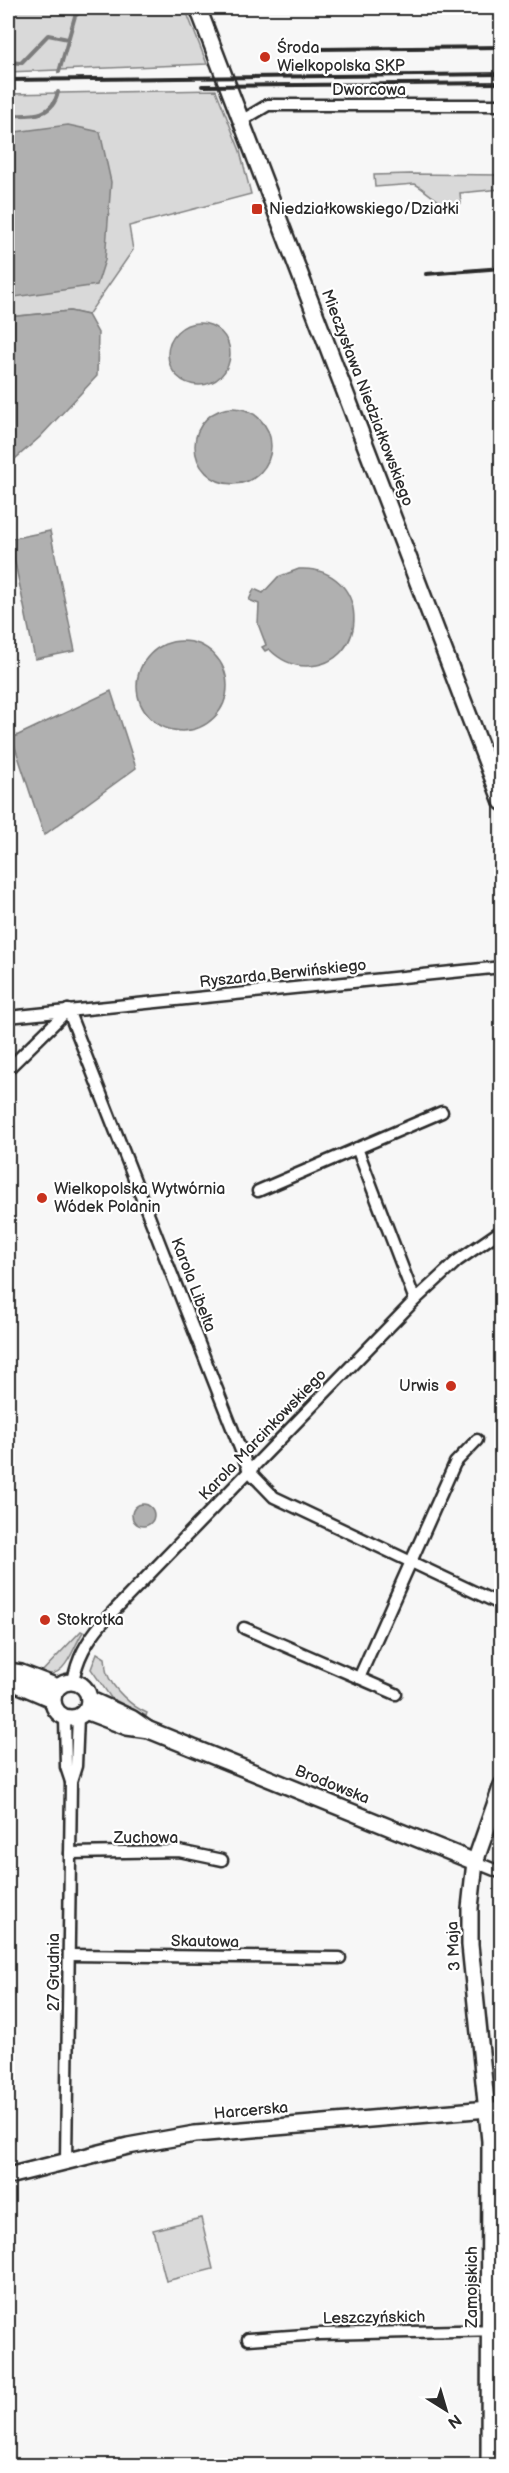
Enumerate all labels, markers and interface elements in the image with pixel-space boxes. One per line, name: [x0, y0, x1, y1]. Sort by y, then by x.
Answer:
place label: Środa Wielkopolska SKP: [277, 37, 405, 76]
marker: Środa Wielkopolska SKP: [258, 50, 272, 64]
street label: Dworcowa: [332, 81, 406, 100]
place label: Niedziałkowskiego/Działki: [269, 200, 459, 219]
marker: Niedziałkowskiego/Działki: [250, 202, 264, 216]
street label: Mieczysława Niedziałkowskiego: [317, 287, 417, 509]
street label: Ryszarda Berwińskiego: [199, 956, 367, 992]
place label: Wielkopolska Wytwórnia Wódek Polanin: [54, 1180, 225, 1217]
marker: Wielkopolska Wytwórnia Wódek Polanin: [35, 1191, 49, 1205]
street label: Karola Libelta: [166, 1235, 220, 1335]
street label: Karola Marcinkowskiego: [195, 1366, 331, 1504]
place label: Urwis: [399, 1377, 439, 1396]
marker: Urwis: [444, 1379, 458, 1393]
place label: Stokrotka: [57, 1611, 124, 1630]
marker: Stokrotka: [38, 1613, 52, 1627]
street label: Brodowska: [292, 1761, 372, 1809]
street label: Zuchowa: [113, 1829, 178, 1848]
street label: 3 Maja: [443, 1921, 465, 1971]
street label: Skautowa: [171, 1932, 239, 1952]
street label: 27 Grudnia: [45, 1933, 64, 2011]
street label: Harcerska: [213, 2098, 289, 2124]
street label: Zamojskich: [463, 2246, 482, 2329]
street label: Leszczyńskich: [323, 2308, 426, 2328]
north arrow: [416, 2380, 476, 2440]
text: N: [444, 2410, 465, 2432]

